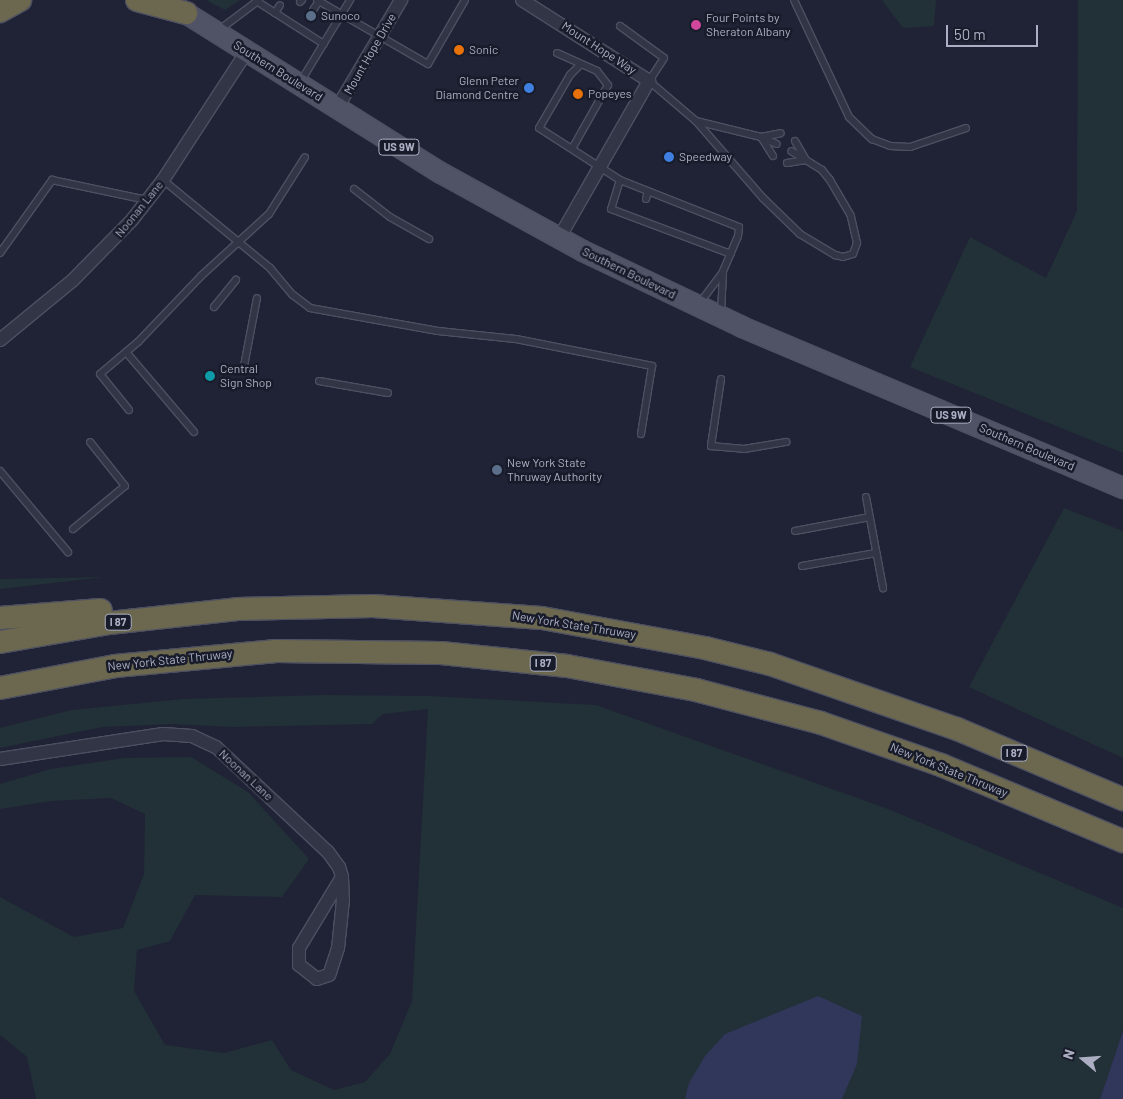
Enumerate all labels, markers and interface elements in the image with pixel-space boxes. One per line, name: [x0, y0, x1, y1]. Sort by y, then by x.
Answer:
place label: Sunoco: [321, 9, 360, 23]
marker: Sunoco: [305, 10, 317, 22]
street label: Mount Hope Drive: [341, 11, 399, 97]
place label: Four Points by Sheraton Albany: [706, 11, 790, 39]
scale bar: [948, 15, 1040, 47]
street label: Mount Hope Way: [559, 19, 639, 77]
marker: Four Points by Sheraton Albany: [690, 19, 702, 31]
text: 50 m: [954, 25, 986, 43]
street label: Southern Boulevard: [231, 38, 325, 104]
place label: Sonic: [469, 43, 498, 57]
marker: Sonic: [453, 44, 465, 56]
place label: Glenn Peter Diamond Centre: [435, 74, 519, 102]
marker: Glenn Peter Diamond Centre: [523, 82, 535, 94]
place label: Popeyes: [588, 87, 632, 101]
marker: Popeyes: [572, 88, 584, 100]
road number: US 9W: [378, 138, 420, 156]
place label: Speedway: [679, 150, 732, 164]
marker: Speedway: [663, 151, 675, 163]
street label: Noonan Lane: [112, 178, 166, 240]
street label: Southern Boulevard: [580, 244, 678, 302]
place label: Central Sign Shop: [220, 362, 272, 390]
marker: Central Sign Shop: [204, 370, 216, 382]
road number: US 9W: [930, 406, 972, 424]
street label: Southern Boulevard: [977, 420, 1077, 474]
place label: New York State Thruway Authority: [507, 456, 602, 484]
marker: New York State Thruway Authority: [491, 464, 503, 476]
street label: New York State Thruway: [511, 608, 637, 642]
road number: I 87: [104, 614, 132, 630]
street label: New York State Thruway: [107, 646, 233, 674]
road number: I 87: [529, 654, 557, 671]
street label: New York State Thruway: [888, 740, 1010, 800]
road number: I 87: [1000, 744, 1028, 761]
street label: Noonan Lane: [216, 746, 276, 804]
north arrow: [1058, 1034, 1108, 1084]
text: N: [1059, 1047, 1078, 1061]

